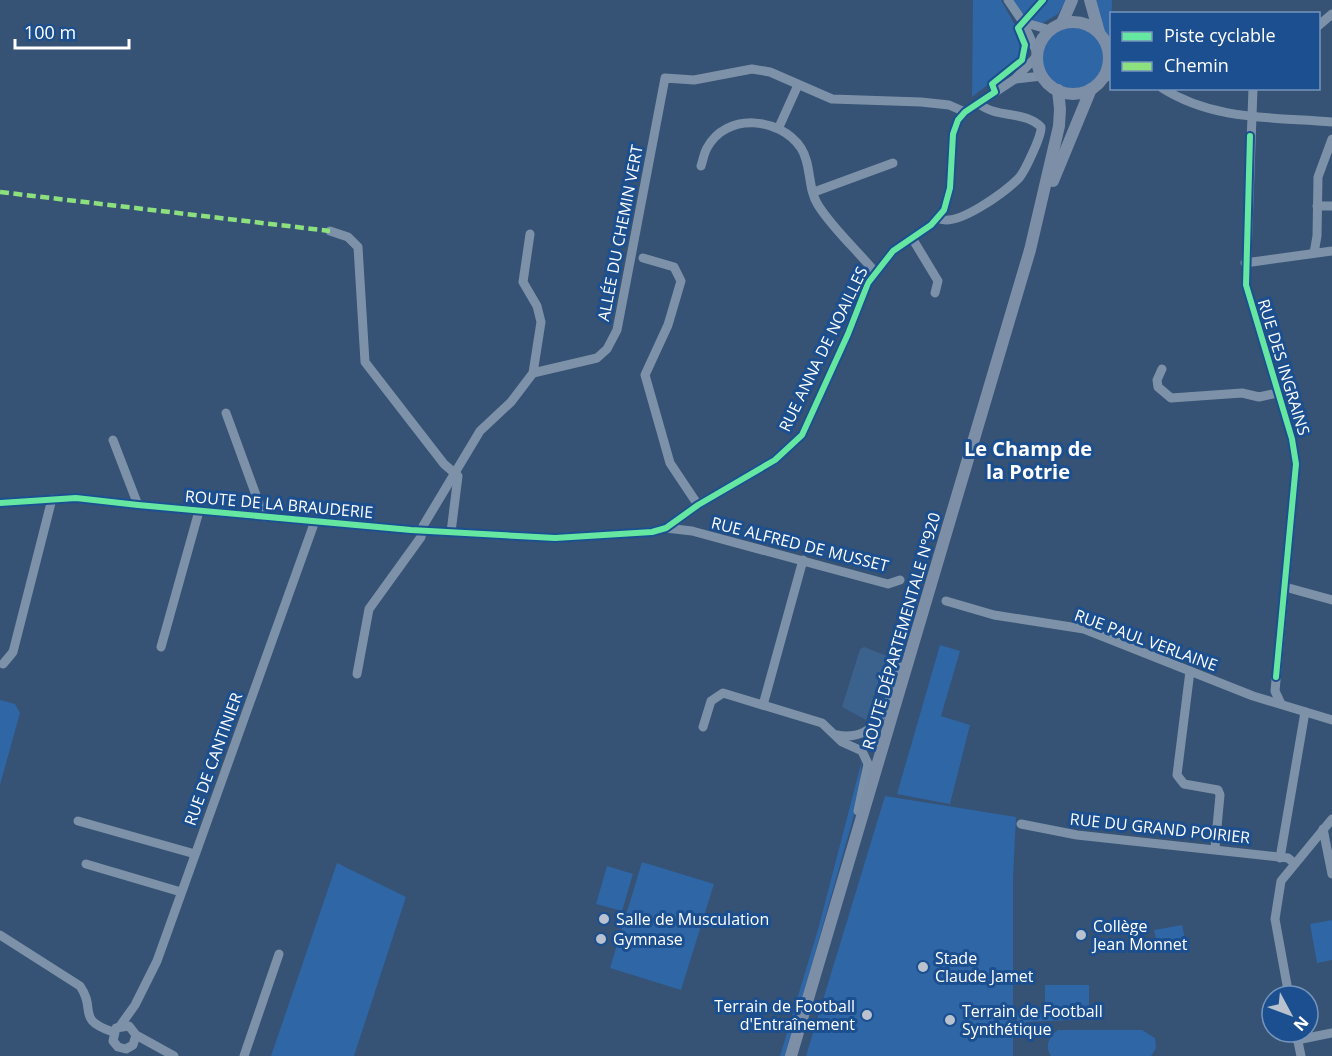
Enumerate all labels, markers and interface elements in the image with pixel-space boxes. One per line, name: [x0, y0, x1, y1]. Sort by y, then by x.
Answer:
scale bar: [15, 12, 129, 50]
legend: [1110, 12, 1320, 90]
text: 100 m: [24, 20, 76, 44]
text: Piste cyclable: [1164, 23, 1276, 47]
text: Chemin: [1164, 53, 1229, 77]
street label: ALLÉE DU CHEMIN VERT: [592, 143, 648, 323]
street label: RUE ANNA DE NOAILLES: [773, 263, 873, 435]
street label: RUE DES INGRAINS: [1253, 296, 1315, 438]
district label: Le Champ de la Potrie: [964, 435, 1092, 485]
street label: ROUTE DE LA BRAUDERIE: [184, 485, 374, 523]
street label: ROUTE DÉPARTEMENTALE N°920: [857, 510, 945, 752]
street label: RUE ALFRED DE MUSSET: [709, 511, 891, 577]
street label: RUE PAUL VERLAINE: [1071, 604, 1221, 676]
street label: RUE DE CANTINIER: [179, 689, 247, 829]
street label: RUE DU GRAND POIRIER: [1069, 808, 1251, 848]
place label: Salle de Musculation: [616, 908, 769, 930]
marker: Salle de Musculation: [597, 912, 611, 926]
place label: Collège Jean Monnet: [1091, 915, 1188, 955]
place label: Gymnase: [613, 928, 683, 950]
marker: Collège Jean Monnet: [1074, 928, 1088, 942]
marker: Gymnase: [594, 932, 608, 946]
place label: Stade Claude Jamet: [935, 947, 1034, 987]
marker: Stade Claude Jamet: [916, 960, 930, 974]
north arrow: [1260, 984, 1320, 1044]
place label: Terrain de Football d'Entraînement: [714, 995, 855, 1035]
place label: Terrain de Football Synthétique: [962, 1000, 1103, 1040]
marker: Terrain de Football d'Entraînement: [860, 1008, 874, 1022]
text: N: [1289, 1012, 1314, 1036]
marker: Terrain de Football Synthétique: [943, 1013, 957, 1027]

